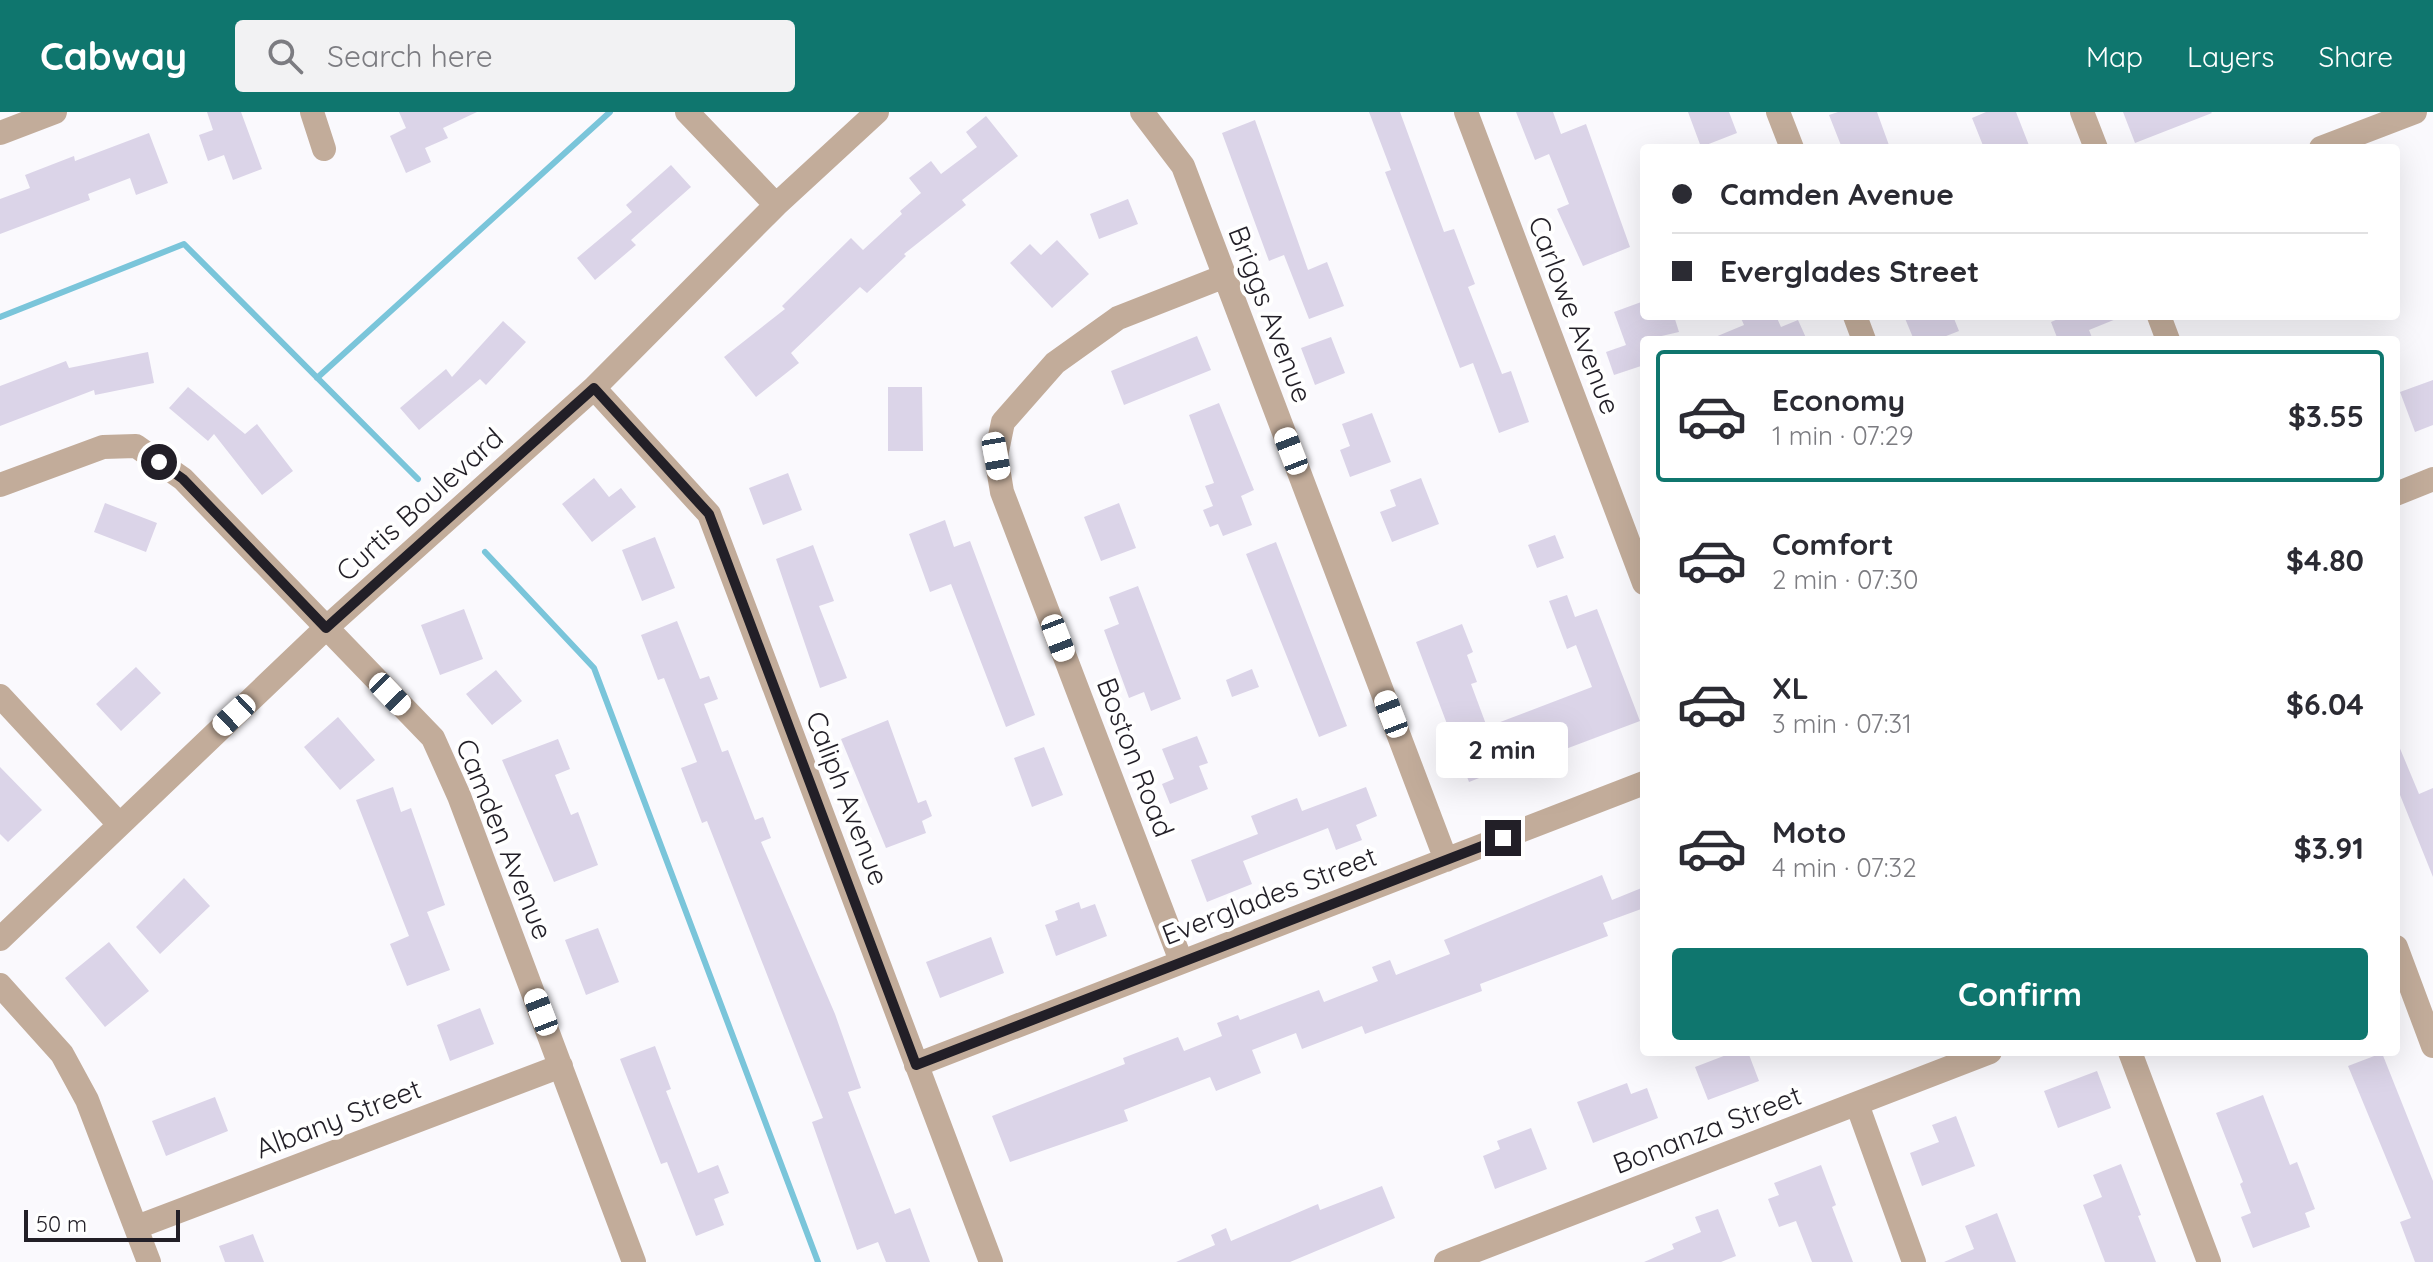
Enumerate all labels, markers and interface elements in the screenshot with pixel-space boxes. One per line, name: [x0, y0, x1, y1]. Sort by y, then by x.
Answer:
search box: [235, 20, 795, 92]
text: Cabway: [40, 32, 187, 80]
icon: search: [263, 34, 307, 78]
text: Search here: [327, 37, 493, 75]
text: Map: [2086, 39, 2143, 74]
text: Layers: [2187, 39, 2274, 74]
text: Share: [2318, 39, 2393, 74]
text: Camden Avenue: [1720, 175, 1954, 213]
street label: Carlowe Avenue: [1521, 211, 1629, 419]
street label: Briggs Avenue: [1221, 221, 1321, 407]
text: Everglades Street: [1720, 252, 1979, 290]
icon: car: [1676, 380, 1748, 452]
text: Economy: [1772, 381, 1905, 419]
text: $3.55: [2288, 397, 2364, 435]
text: 1 min · 07:29: [1772, 419, 1913, 452]
street label: Curtis Boulevard: [328, 420, 510, 588]
car: [1271, 424, 1311, 478]
car: [980, 430, 1012, 482]
route start: [141, 444, 177, 480]
icon: car: [1676, 524, 1748, 596]
text: Comfort: [1772, 525, 1893, 563]
text: $4.80: [2286, 541, 2364, 579]
text: 2 min · 07:30: [1772, 563, 1918, 596]
car: [1038, 611, 1078, 665]
car: [365, 668, 415, 720]
icon: car: [1676, 668, 1748, 740]
text: XL: [1772, 669, 1809, 707]
street label: Boston Road: [1090, 672, 1182, 842]
text: $6.04: [2286, 685, 2364, 723]
car: [1371, 687, 1411, 741]
car: [208, 690, 260, 740]
street label: Caliph Avenue: [799, 706, 897, 890]
text: 3 min · 07:31: [1772, 707, 1912, 740]
callout: 2 min: [1437, 722, 1569, 778]
text: 2 min: [1468, 733, 1536, 766]
street label: Camden Avenue: [449, 734, 561, 944]
icon: car: [1676, 812, 1748, 884]
text: Moto: [1772, 813, 1846, 851]
route end: [1485, 820, 1521, 856]
text: $3.91: [2294, 829, 2364, 867]
street label: Everglades Street: [1157, 838, 1381, 952]
text: 4 min · 07:32: [1772, 851, 1917, 884]
button: Confirm: [1672, 948, 2368, 1040]
car: [521, 985, 561, 1039]
street label: Albany Street: [250, 1070, 426, 1166]
street label: Bonanza Street: [1608, 1077, 1806, 1181]
scale bar: [24, 1206, 180, 1242]
text: 50 m: [36, 1210, 87, 1238]

